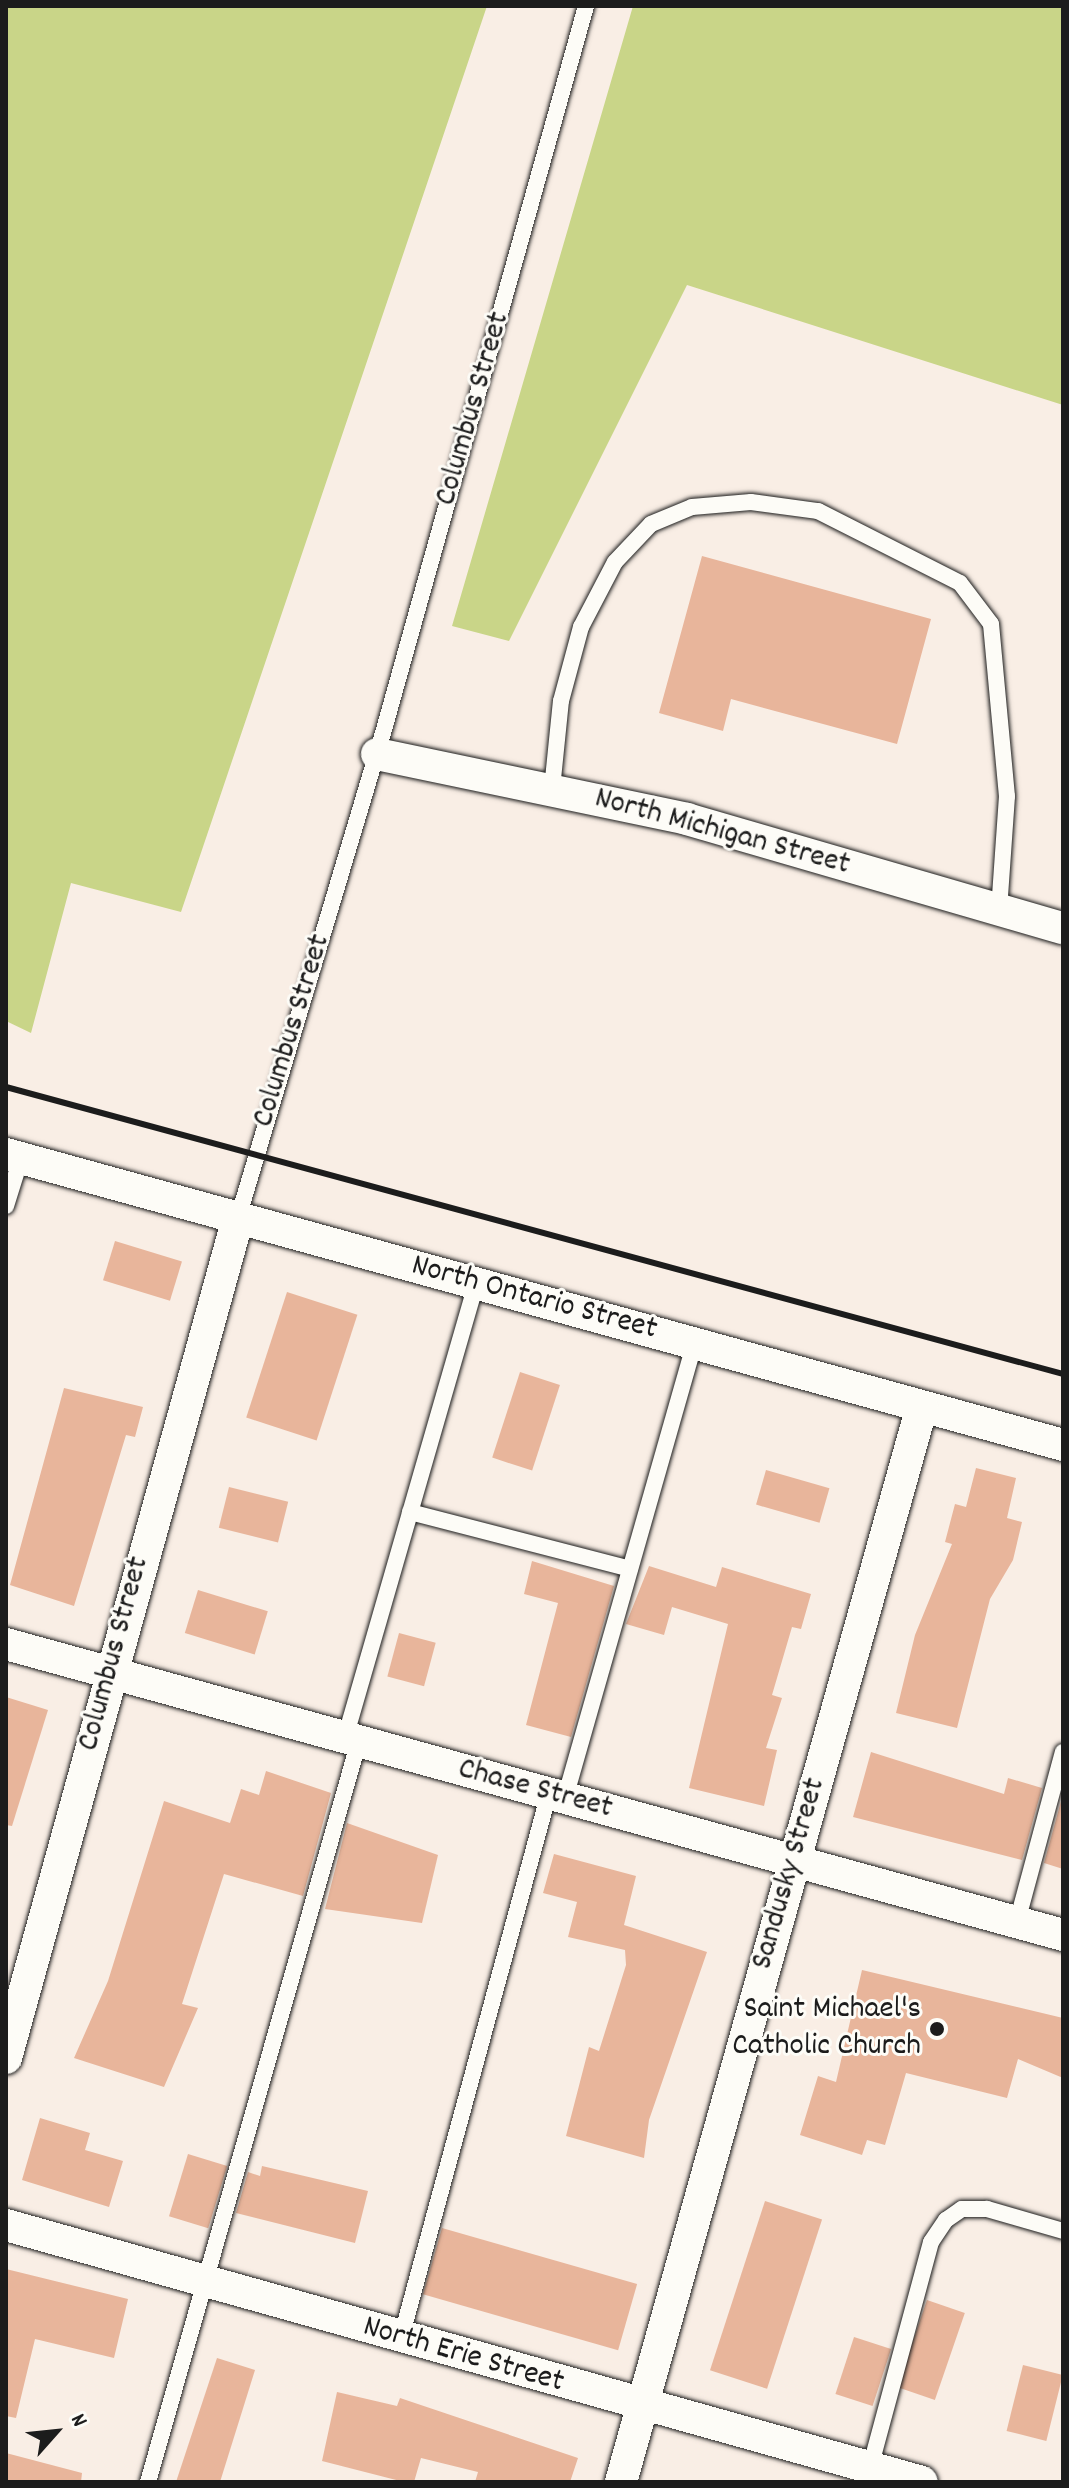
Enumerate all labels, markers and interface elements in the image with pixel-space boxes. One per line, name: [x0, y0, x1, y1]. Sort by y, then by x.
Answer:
street label: Columbus Street: [428, 308, 520, 510]
street label: North Michigan Street: [590, 780, 854, 886]
street label: Columbus Street: [245, 930, 341, 1132]
street label: North Ontario Street: [407, 1248, 661, 1350]
street label: Columbus Street: [71, 1553, 159, 1755]
street label: Chase Street: [454, 1751, 616, 1829]
street label: Sandusky Street: [744, 1774, 836, 1974]
place label: Saint Michael's Catholic Church: [732, 1992, 921, 2067]
marker: Saint Michael's Catholic Church: [928, 2020, 946, 2038]
street label: North Erie Street: [358, 2309, 568, 2403]
north arrow: [16, 2392, 96, 2472]
text: N: [62, 2409, 94, 2433]

